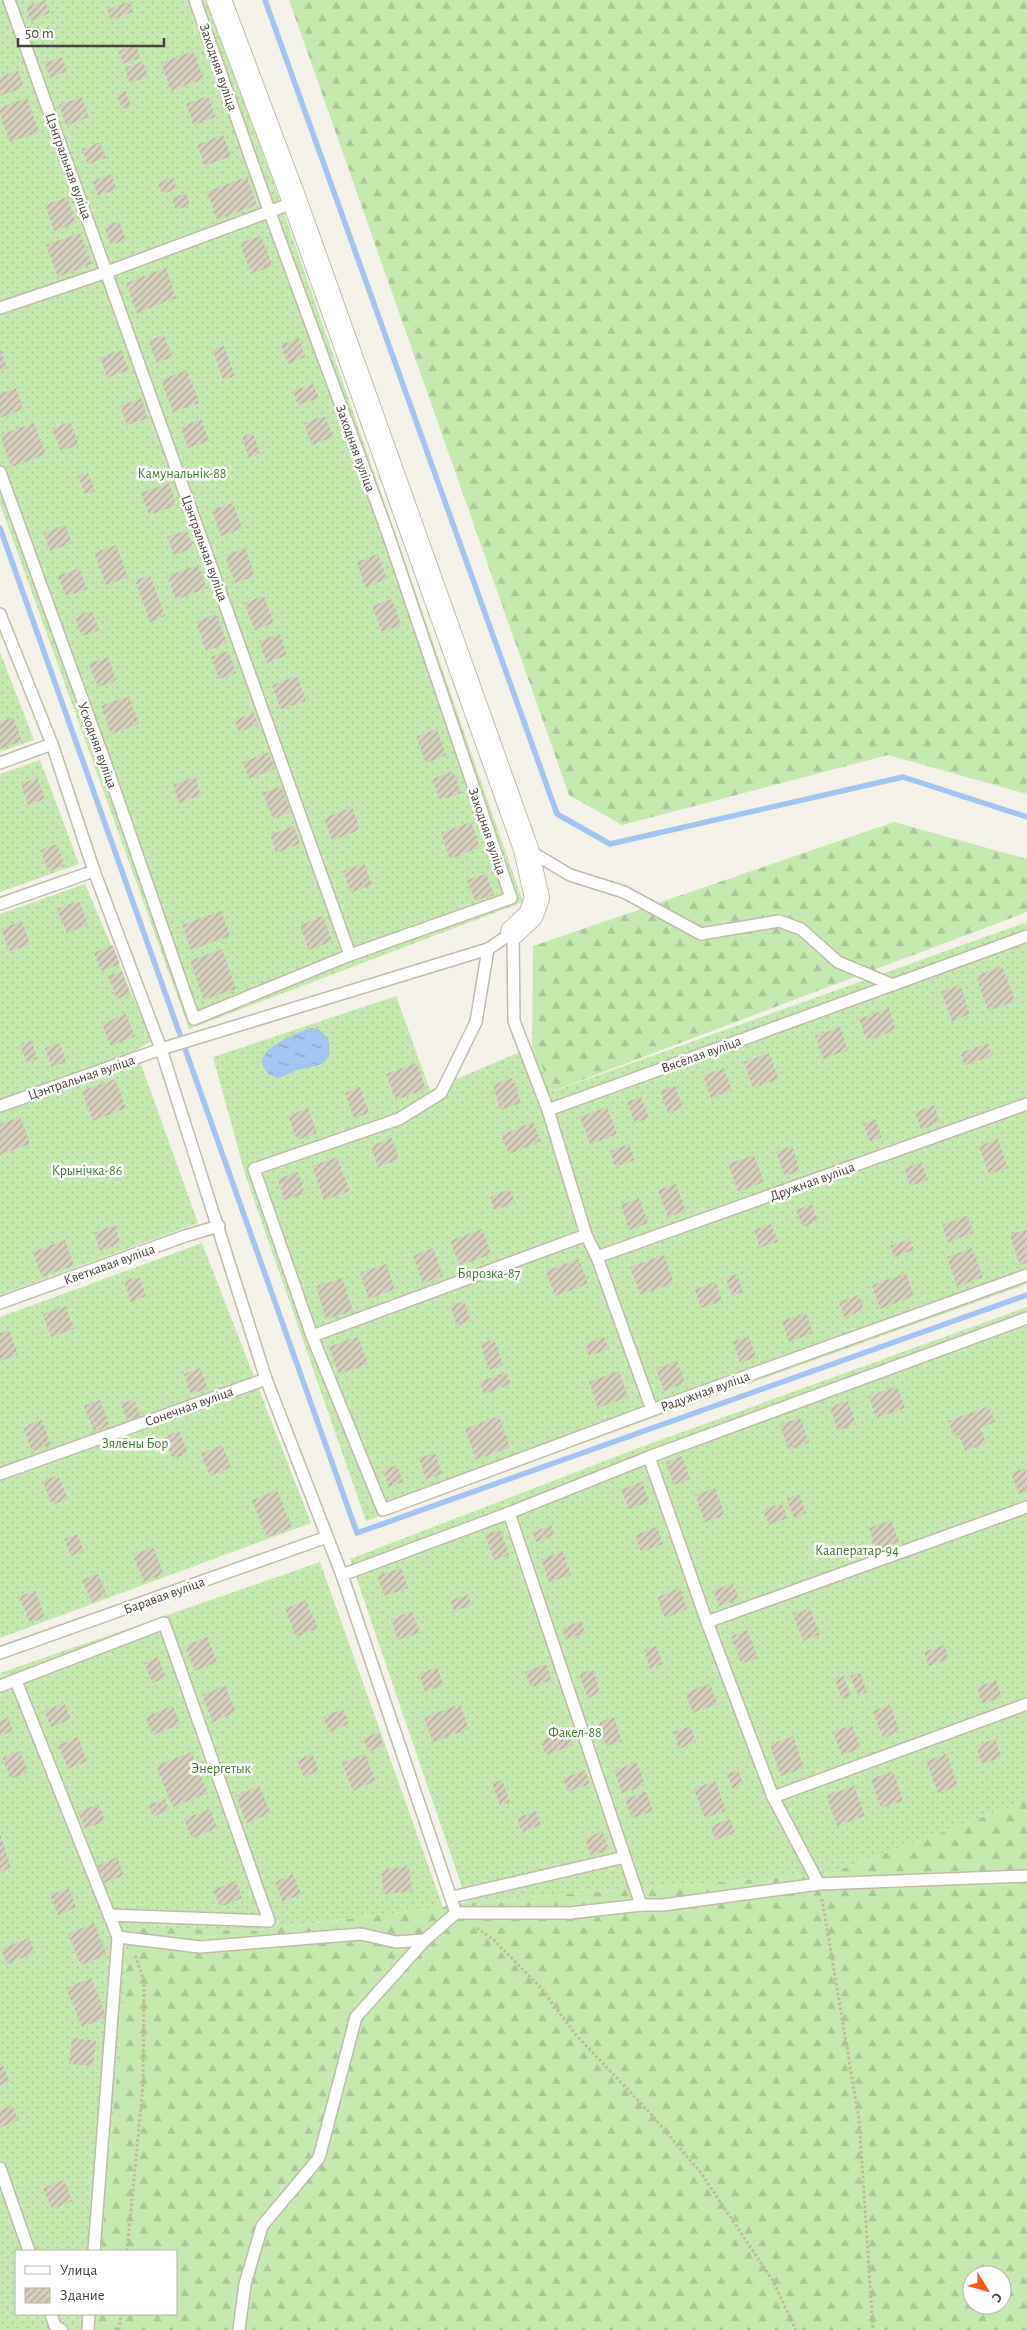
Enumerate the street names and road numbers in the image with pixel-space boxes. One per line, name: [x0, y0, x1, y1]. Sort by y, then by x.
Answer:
street label: Заходняя вуліца: [197, 22, 240, 113]
street label: Цэнтральная вуліца: [42, 111, 94, 222]
street label: Заходняя вуліца: [333, 403, 377, 494]
street label: Цэнтральная вуліца: [178, 493, 230, 604]
street label: Усходняя вуліца: [75, 700, 119, 791]
street label: Заходняя вуліца: [466, 786, 509, 877]
street label: Вясёлая вуліца: [660, 1034, 744, 1076]
street label: Цэнтральная вуліца: [26, 1053, 137, 1103]
street label: Дружная вуліца: [768, 1160, 857, 1204]
street label: Кветкавая вуліца: [62, 1242, 157, 1288]
street label: Радужная вуліца: [659, 1369, 752, 1415]
street label: Сонечная вуліца: [143, 1384, 236, 1429]
street label: Баравая вуліца: [122, 1575, 207, 1617]

